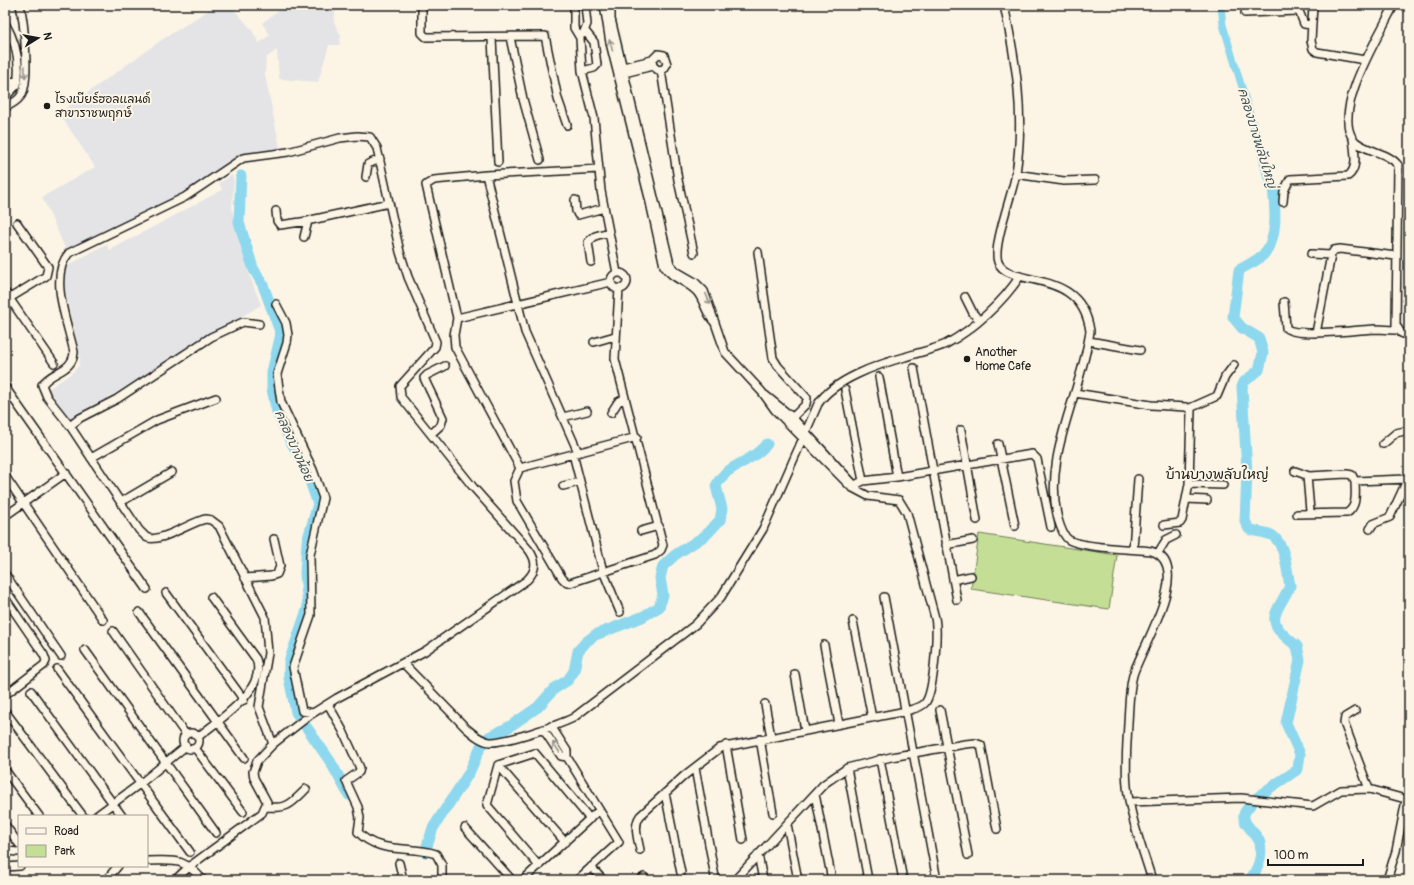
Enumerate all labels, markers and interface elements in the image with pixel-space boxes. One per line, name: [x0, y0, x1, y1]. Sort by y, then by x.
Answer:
north arrow: [18, 18, 58, 58]
text: N: [40, 31, 55, 42]
one-way arrow: [607, 39, 614, 52]
one-way arrow: [22, 65, 29, 78]
water label: คลองบางพลับใหญ่: [1234, 86, 1282, 193]
place label: โรงเบียร์ฮอลแลนด์ สาขาราชพฤกษ์: [55, 91, 151, 121]
marker: โรงเบียร์ฮอลแลนด์ สาขาราชพฤกษ์: [42, 101, 52, 111]
one-way arrow: [704, 292, 712, 304]
place label: Another Home Cafe: [975, 345, 1031, 374]
marker: Another Home Cafe: [962, 354, 972, 364]
water label: คลองบางน้อย: [271, 407, 319, 486]
district label: บ้านบางพลับใหญ่: [1165, 465, 1269, 483]
one-way arrow: [552, 742, 560, 753]
legend: [18, 815, 148, 867]
text: Road: [54, 824, 79, 839]
scale bar: [1268, 841, 1363, 867]
text: Park: [54, 844, 75, 859]
text: 100 m: [1274, 848, 1309, 863]

